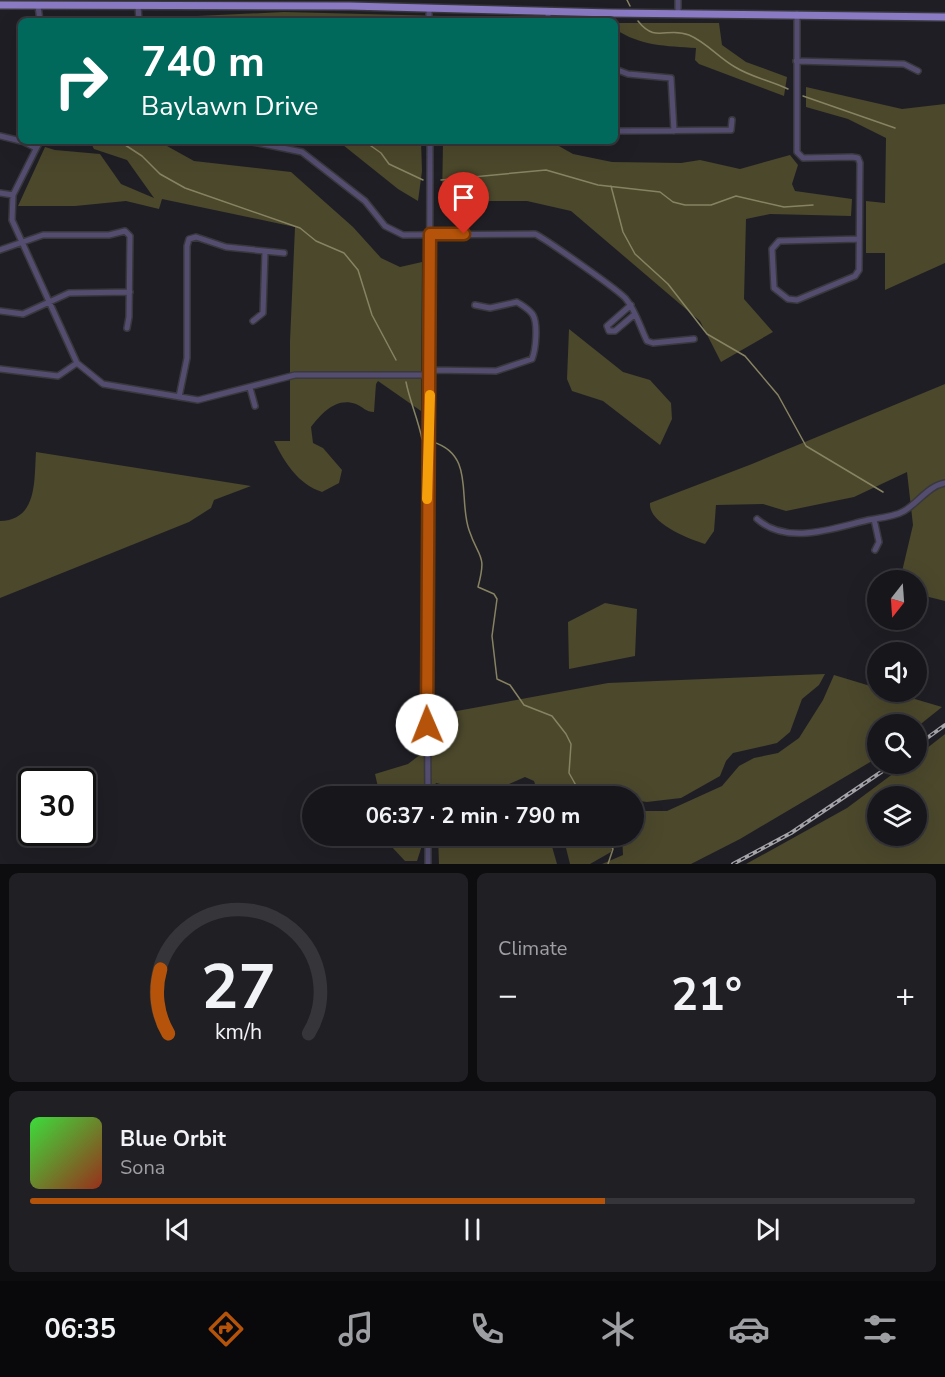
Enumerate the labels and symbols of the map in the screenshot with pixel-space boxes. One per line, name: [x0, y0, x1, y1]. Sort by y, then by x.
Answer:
pin: [438, 172, 489, 234]
north arrow: [867, 570, 927, 630]
position arrow: [395, 693, 459, 757]
speed limit sign: 30: [18, 768, 96, 846]

